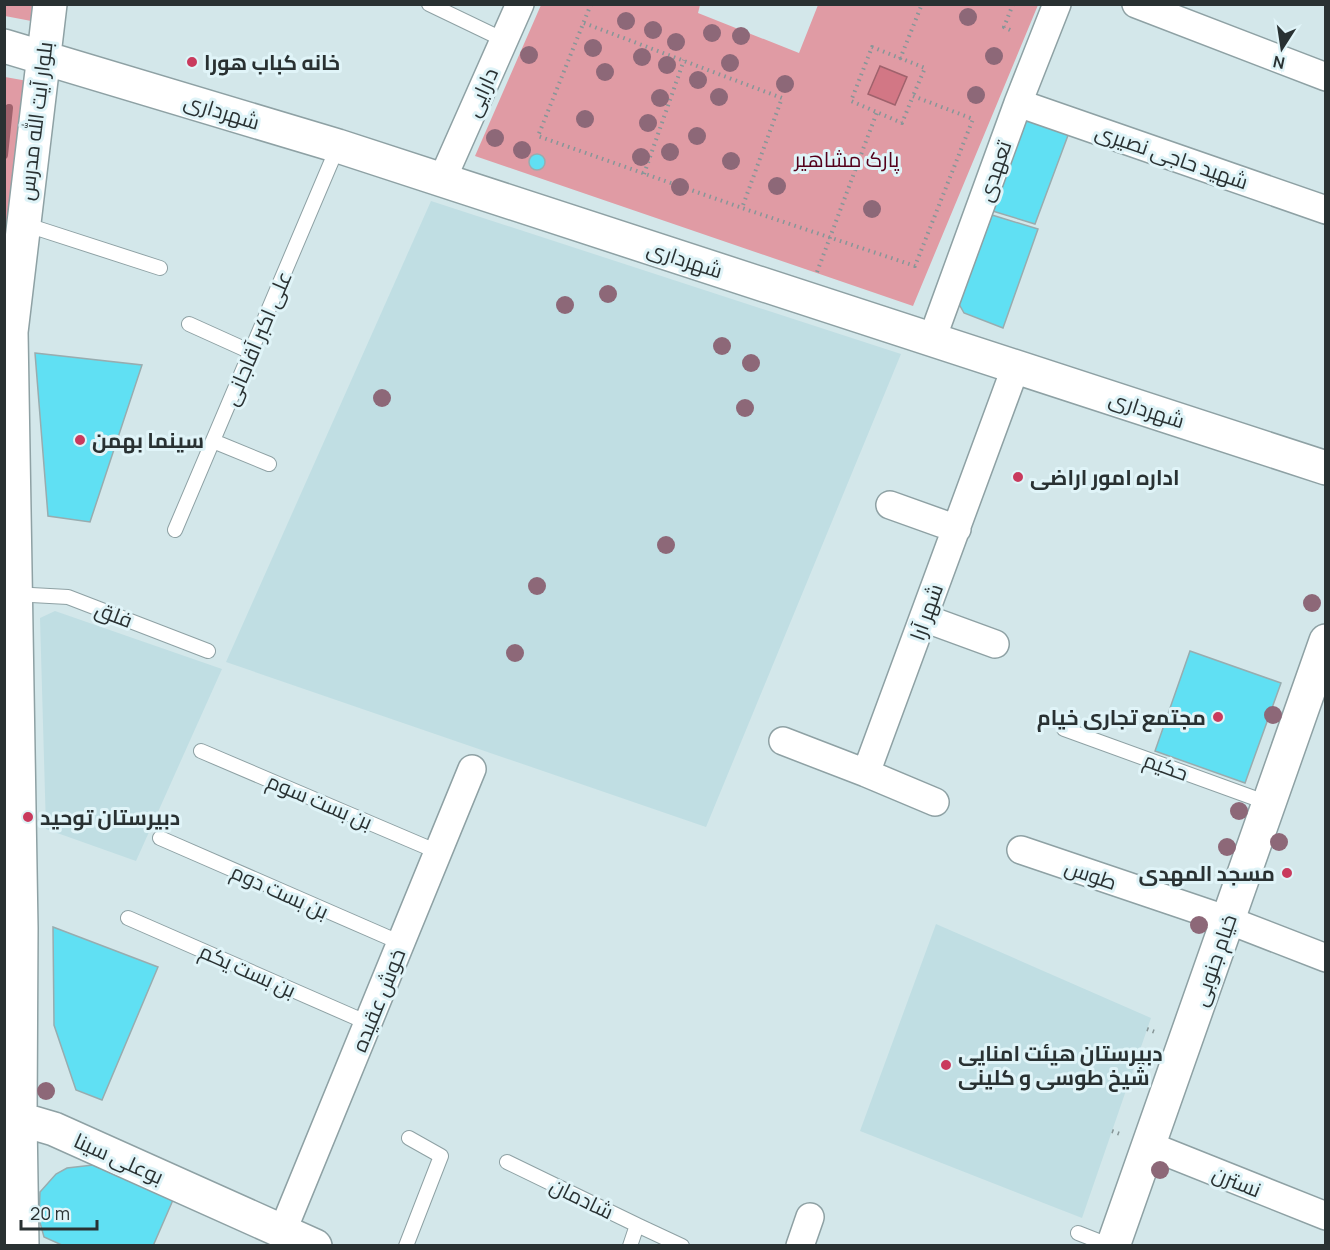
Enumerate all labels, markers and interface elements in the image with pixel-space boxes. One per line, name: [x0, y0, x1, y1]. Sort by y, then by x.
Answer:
north arrow: [1252, 18, 1312, 78]
street label: بلوار آیت الله مدرس: [11, 40, 59, 202]
place label: خانه کباب هورا: [204, 48, 340, 76]
text: N: [1271, 51, 1287, 75]
marker: خانه کباب هورا: [185, 55, 199, 69]
street label: دارایی: [458, 63, 504, 121]
street label: شهرداری: [181, 86, 263, 136]
street label: شهید حاجی نصیری: [1092, 117, 1252, 195]
street label: تعهدی: [971, 136, 1018, 205]
park label: پارک مشاهیر: [794, 145, 900, 174]
street label: شهرداری: [644, 234, 726, 284]
street label: علی اکبر آقاجانی: [216, 266, 298, 410]
street label: شهرداری: [1106, 384, 1188, 434]
place label: سینما بهمن: [92, 426, 204, 454]
marker: سینما بهمن: [73, 433, 87, 447]
place label: اداره امور اراضی: [1030, 463, 1179, 491]
marker: اداره امور اراضی: [1011, 470, 1025, 484]
street label: شهر آرا: [903, 580, 949, 644]
street label: فلق: [91, 594, 137, 634]
place label: مجتمع تجاری خیام: [1037, 703, 1206, 732]
marker: مجتمع تجاری خیام: [1211, 710, 1225, 724]
street label: حکیم: [1139, 745, 1192, 788]
street label: بن بست سوم: [263, 766, 377, 837]
place label: دبیرستان توحید: [40, 803, 180, 831]
marker: دبیرستان توحید: [21, 810, 35, 824]
street label: طوس: [1061, 852, 1121, 896]
street label: بن بست دوم: [226, 857, 333, 926]
place label: مسجد المهدی: [1139, 859, 1275, 887]
marker: مسجد المهدی: [1280, 866, 1294, 880]
street label: خیام جنوبی: [1185, 910, 1244, 1010]
street label: بن بست یکم: [195, 936, 301, 1005]
street label: خوش عقیده: [345, 944, 411, 1056]
place label: دبیرستان هیئت امنایی شیخ طوسی و کلینی: [958, 1039, 1163, 1092]
marker: دبیرستان هیئت امنایی شیخ طوسی و کلینی: [939, 1058, 953, 1072]
street label: بوعلی سینا: [70, 1126, 168, 1190]
street label: نسترن: [1209, 1159, 1265, 1203]
street label: شادمان: [546, 1171, 618, 1225]
scale bar: [21, 1193, 98, 1231]
text: 20 m: [30, 1201, 70, 1225]

